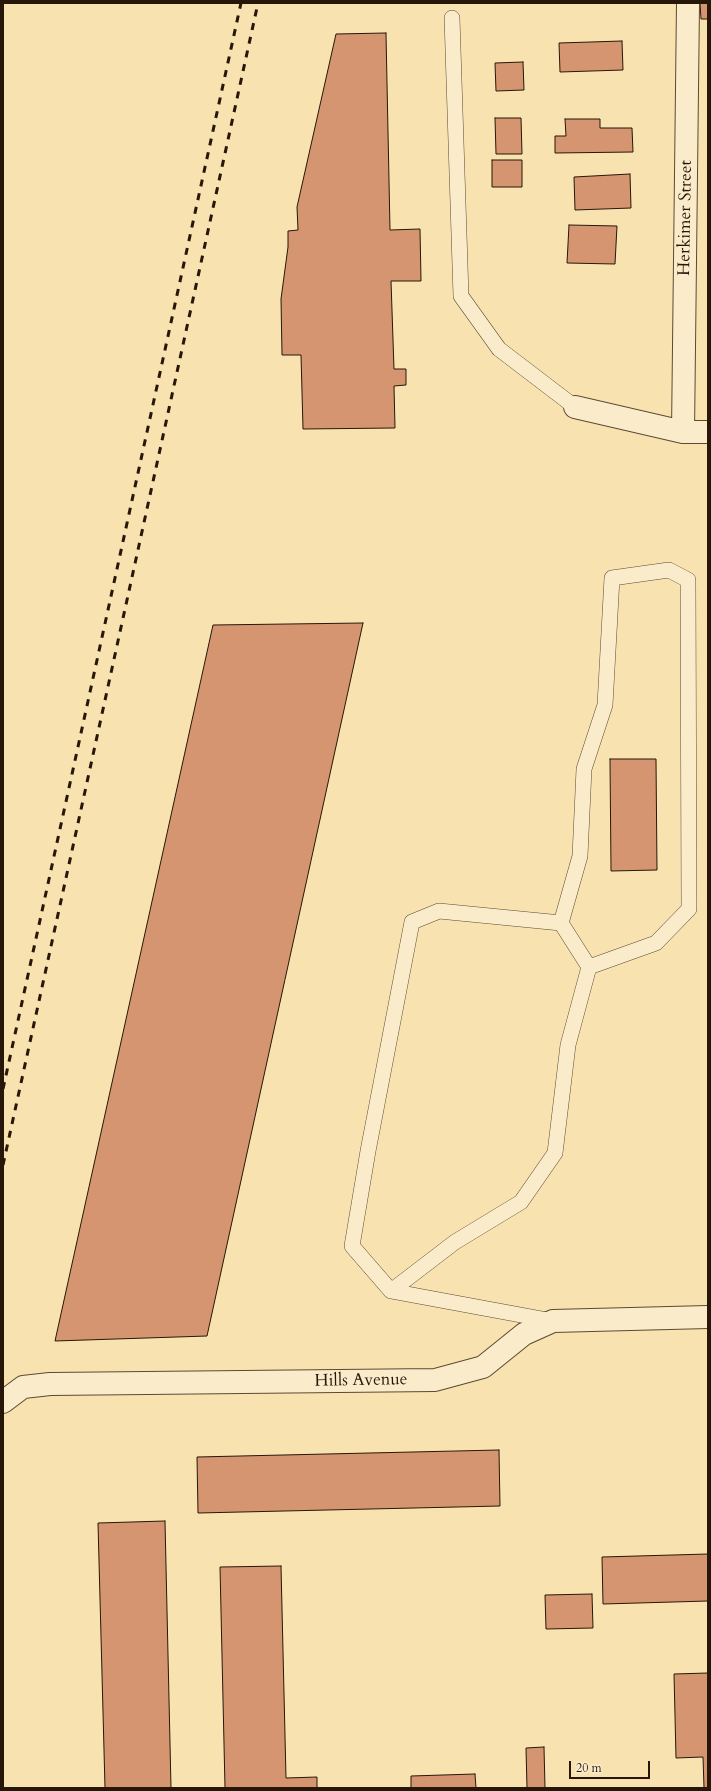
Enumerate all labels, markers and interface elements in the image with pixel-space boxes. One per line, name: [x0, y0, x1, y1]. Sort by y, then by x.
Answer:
street label: Herkimer Street: [675, 160, 697, 276]
street label: Hills Avenue: [314, 1370, 408, 1392]
scale bar: [571, 1753, 652, 1779]
text: 20 m: [576, 1760, 602, 1776]

